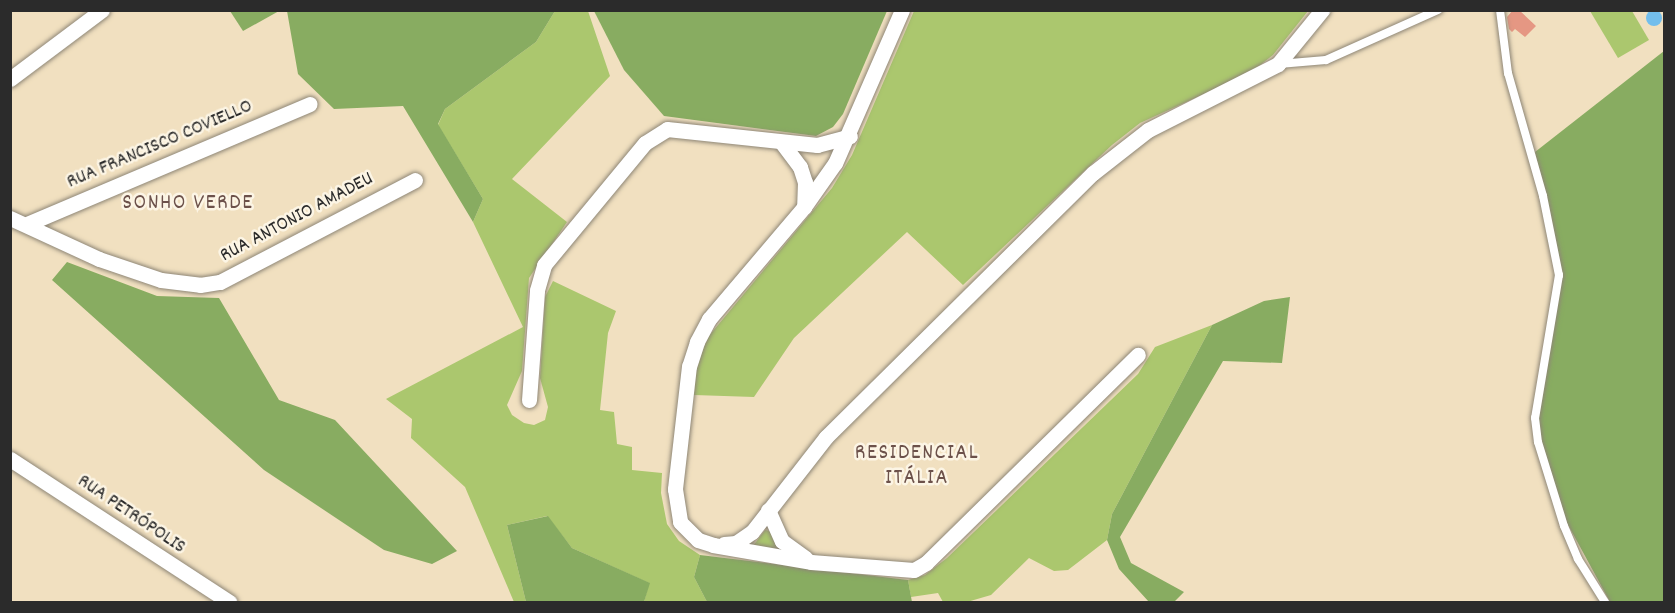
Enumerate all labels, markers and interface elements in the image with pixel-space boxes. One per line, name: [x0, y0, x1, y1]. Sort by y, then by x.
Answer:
street label: RUA FRANCISCO COVIELLO: [64, 95, 256, 195]
street label: RUA ANTONIO AMADEU: [216, 168, 378, 268]
district label: SONHO VERDE: [122, 191, 254, 217]
district label: RESIDENCIAL ITÁLIA: [855, 440, 979, 492]
street label: RUA PETRÓPOLIS: [72, 470, 190, 560]

